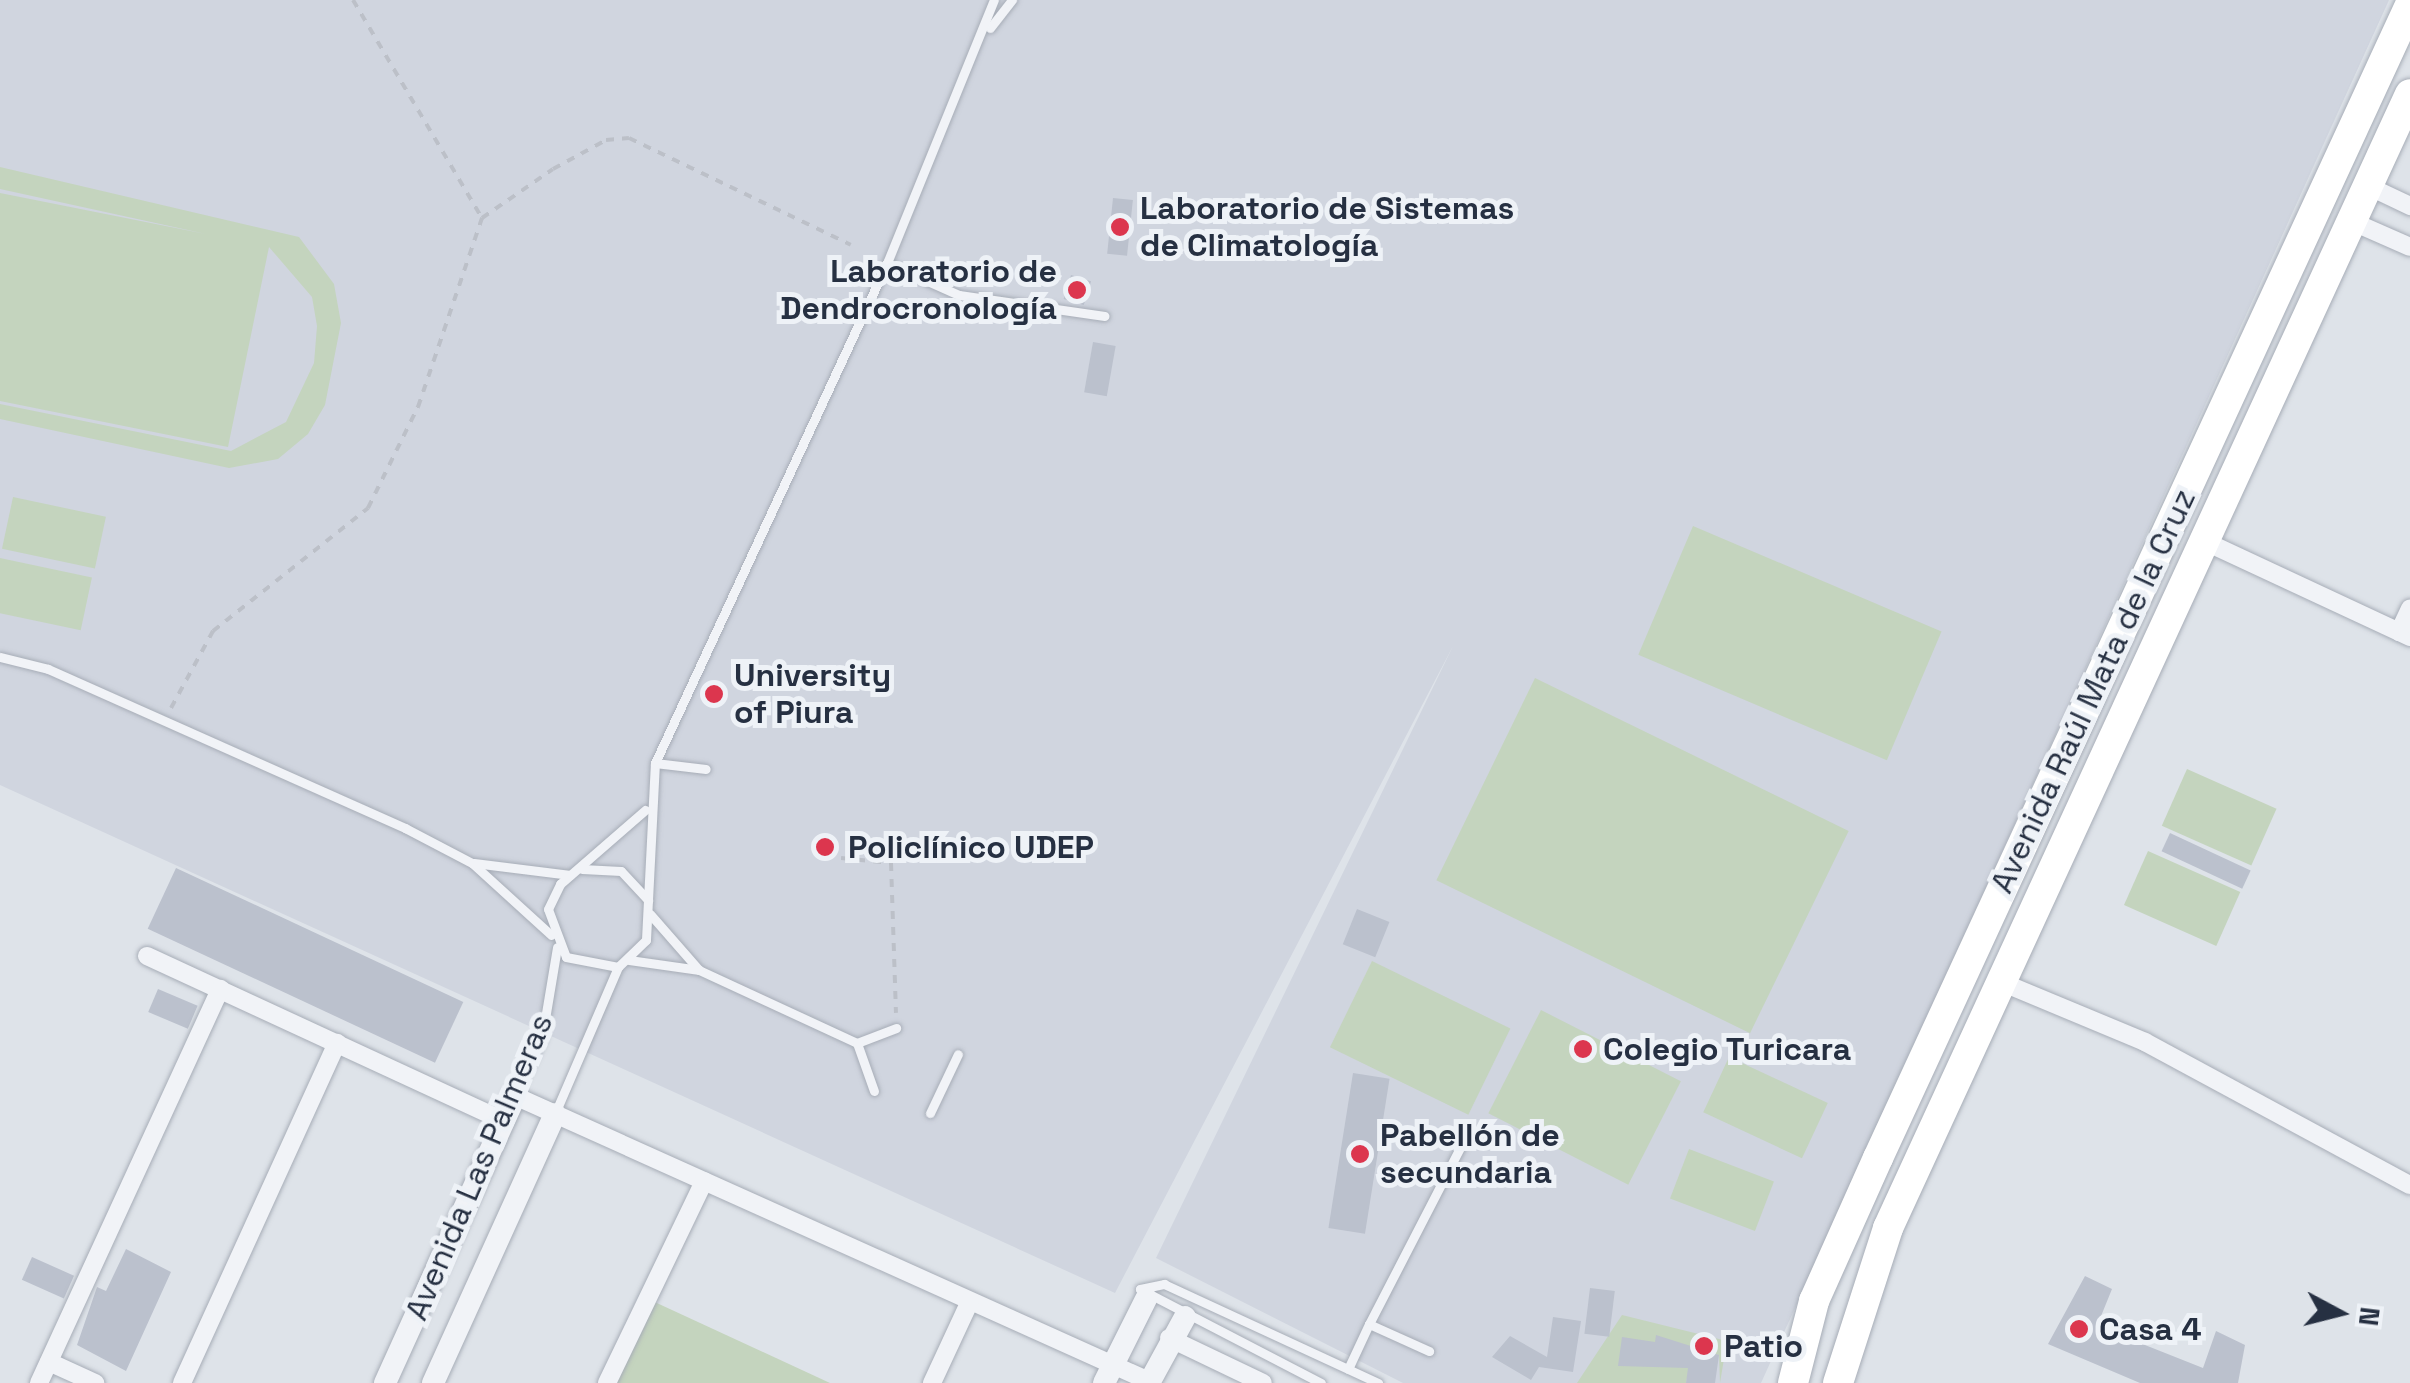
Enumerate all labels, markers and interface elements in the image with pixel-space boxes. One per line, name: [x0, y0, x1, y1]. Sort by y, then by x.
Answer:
place label: Laboratorio de Sistemas de Climatología: [1140, 190, 1514, 265]
marker: Laboratorio de Sistemas de Climatología: [1109, 216, 1131, 238]
place label: Laboratorio de Dendrocronología: [780, 253, 1057, 328]
marker: Laboratorio de Dendrocronología: [1066, 279, 1088, 301]
street label: Avenida Raúl Mata de la Cruz: [1982, 483, 2204, 899]
place label: University of Piura: [734, 657, 891, 732]
marker: University of Piura: [703, 683, 725, 705]
place label: Policlínico UDEP: [848, 828, 1094, 866]
marker: Policlínico UDEP: [812, 834, 838, 860]
street label: Avenida Las Palmeras: [397, 1008, 561, 1326]
place label: Colegio Turicara: [1603, 1030, 1852, 1068]
marker: Colegio Turicara: [1572, 1038, 1594, 1060]
place label: Pabellón de secundaria: [1380, 1117, 1560, 1192]
marker: Pabellón de secundaria: [1349, 1143, 1371, 1165]
north arrow: [2290, 1263, 2390, 1363]
text: N: [2351, 1305, 2389, 1328]
place label: Casa 4: [2099, 1310, 2202, 1348]
marker: Casa 4: [2068, 1318, 2090, 1340]
place label: Patio: [1724, 1327, 1803, 1365]
marker: Patio: [1693, 1335, 1715, 1357]

